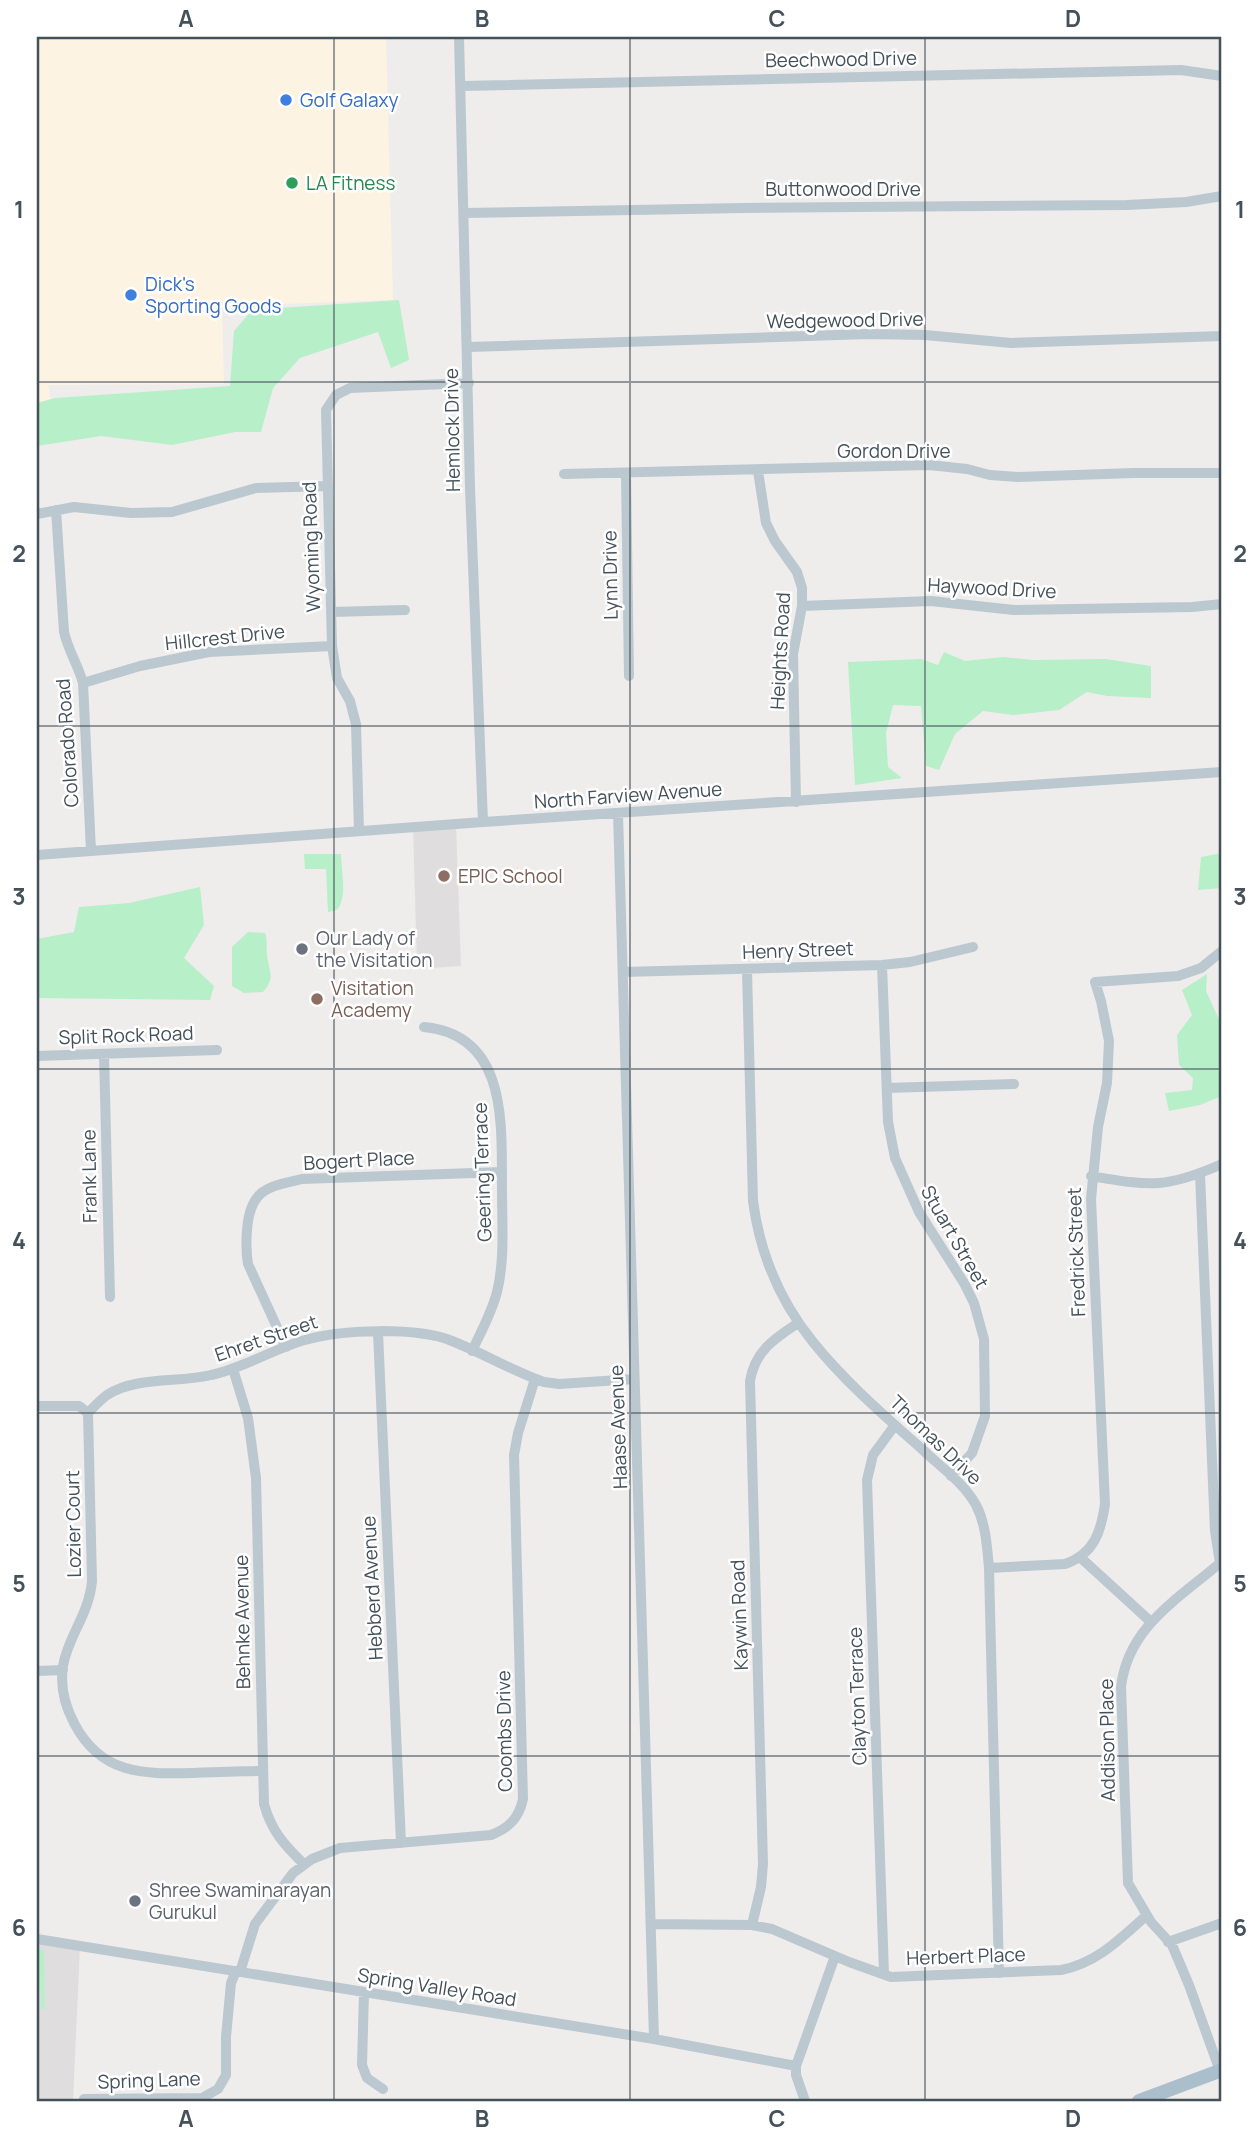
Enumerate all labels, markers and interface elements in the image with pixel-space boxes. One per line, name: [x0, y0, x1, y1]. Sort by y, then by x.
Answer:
text: A: [178, 2, 194, 34]
text: B: [475, 2, 489, 34]
text: C: [769, 2, 786, 34]
text: D: [1065, 2, 1081, 34]
street label: Beechwood Drive: [765, 45, 917, 73]
place label: Golf Galaxy: [300, 87, 399, 113]
marker: Golf Galaxy: [278, 92, 294, 108]
place label: LA Fitness: [306, 170, 395, 196]
marker: LA Fitness: [284, 175, 300, 191]
street label: Buttonwood Drive: [765, 176, 921, 202]
text: 1: [14, 193, 24, 225]
text: 1: [1235, 193, 1245, 225]
place label: Dick's Sporting Goods: [145, 271, 282, 319]
marker: Dick's Sporting Goods: [123, 287, 139, 303]
street label: Wedgewood Drive: [766, 306, 924, 334]
street label: Hemlock Drive: [438, 368, 466, 492]
street label: Gordon Drive: [837, 438, 951, 464]
street label: Wyoming Road: [296, 481, 326, 613]
street label: Lynn Drive: [596, 530, 624, 620]
text: 2: [12, 537, 26, 569]
text: 2: [1233, 537, 1247, 569]
street label: Haywood Drive: [927, 572, 1057, 604]
street label: Heights Road: [764, 592, 796, 710]
street label: Hillcrest Drive: [164, 618, 286, 656]
street label: Colorado Road: [50, 678, 84, 808]
street label: North Farview Avenue: [533, 775, 723, 815]
place label: EPIC School: [458, 863, 563, 889]
marker: EPIC School: [436, 868, 452, 884]
text: 3: [12, 880, 26, 912]
text: 3: [1233, 880, 1247, 912]
place label: Our Lady of the Visitation: [316, 925, 432, 973]
street label: Henry Street: [742, 935, 854, 965]
marker: Our Lady of the Visitation: [294, 941, 310, 957]
place label: Visitation Academy: [331, 975, 414, 1023]
marker: Visitation Academy: [309, 991, 325, 1007]
street label: Split Rock Road: [58, 1020, 194, 1050]
street label: Geering Terrace: [467, 1102, 497, 1242]
street label: Frank Lane: [75, 1129, 103, 1223]
street label: Bogert Place: [303, 1144, 415, 1176]
street label: Stuart Street: [915, 1181, 995, 1293]
street label: Fredrick Street: [1061, 1187, 1091, 1317]
text: 4: [12, 1224, 26, 1256]
text: 4: [1233, 1224, 1247, 1256]
street label: Ehret Street: [211, 1308, 321, 1368]
street label: Haase Avenue: [603, 1365, 633, 1489]
street label: Thomas Drive: [884, 1389, 988, 1491]
street label: Lozier Court: [59, 1470, 87, 1578]
street label: Hebberd Avenue: [355, 1515, 389, 1661]
street label: Behnke Avenue: [228, 1555, 256, 1689]
street label: Kaywin Road: [724, 1559, 754, 1671]
text: 5: [12, 1567, 26, 1599]
text: 5: [1233, 1567, 1247, 1599]
street label: Clayton Terrace: [842, 1626, 872, 1766]
street label: Coombs Drive: [490, 1670, 518, 1792]
street label: Addison Place: [1093, 1678, 1121, 1802]
place label: Shree Swaminarayan Gurukul: [149, 1877, 331, 1925]
marker: Shree Swaminarayan Gurukul: [127, 1893, 143, 1909]
text: 6: [12, 1911, 26, 1943]
text: 6: [1233, 1911, 1247, 1943]
street label: Herbert Place: [906, 1941, 1026, 1971]
street label: Spring Valley Road: [356, 1962, 518, 2012]
street label: Spring Lane: [97, 2065, 201, 2095]
text: A: [178, 2102, 194, 2134]
text: B: [475, 2102, 489, 2134]
text: C: [769, 2102, 786, 2134]
text: D: [1065, 2102, 1081, 2134]

